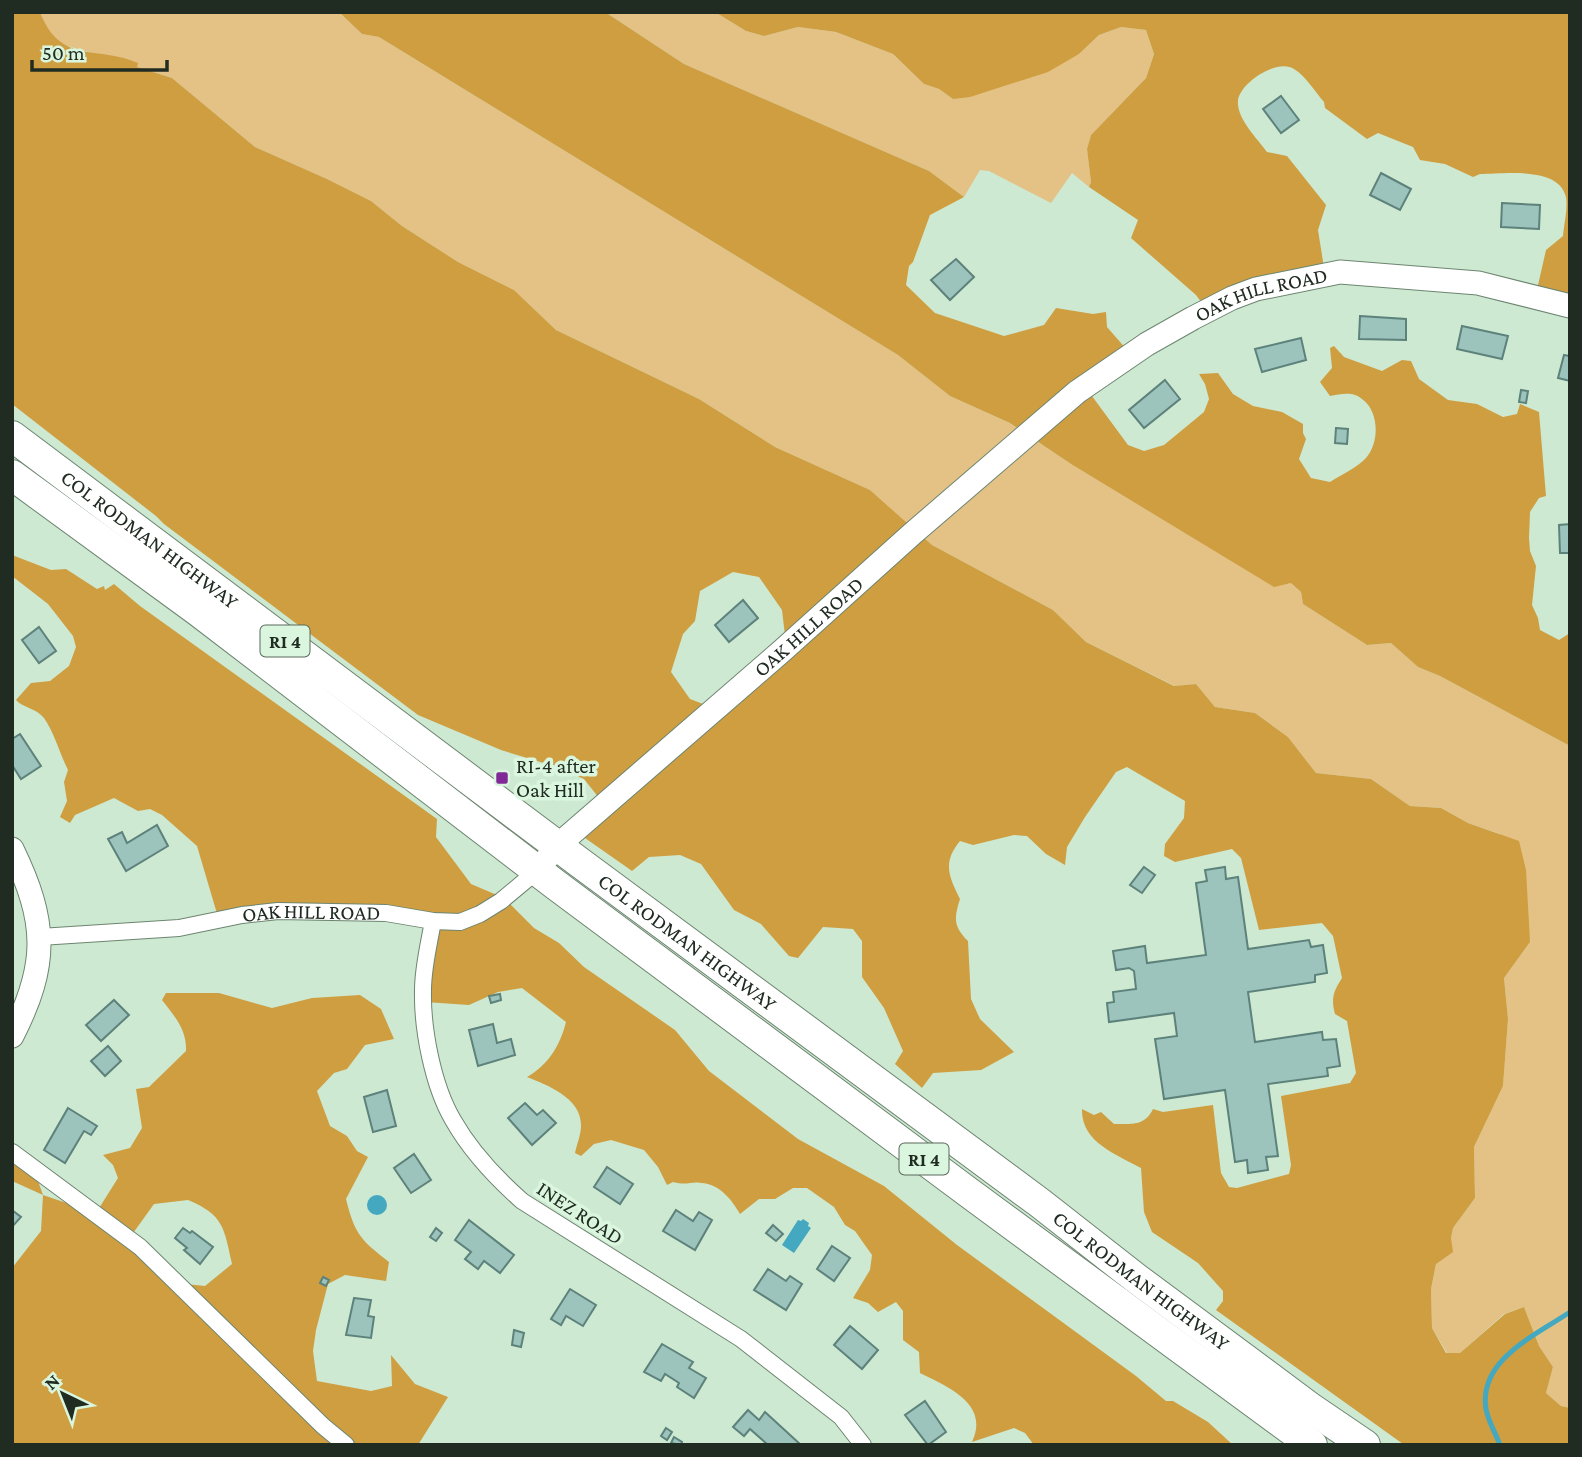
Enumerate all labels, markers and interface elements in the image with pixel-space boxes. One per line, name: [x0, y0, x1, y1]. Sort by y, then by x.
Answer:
scale bar: [32, 28, 166, 72]
text: 50 m: [42, 41, 85, 65]
street label: OAK HILL ROAD: [1191, 263, 1329, 327]
street label: COL RODMAN HIGHWAY: [56, 465, 244, 614]
street label: OAK HILL ROAD: [749, 572, 868, 682]
road number: RI 4: [260, 626, 310, 656]
place label: RI-4 after Oak Hill: [516, 754, 596, 802]
marker: RI-4 after Oak Hill: [494, 770, 510, 786]
street label: COL RODMAN HIGHWAY: [594, 868, 782, 1016]
street label: OAK HILL ROAD: [241, 899, 381, 927]
road number: RI 4: [900, 1144, 948, 1175]
street label: INEZ ROAD: [533, 1176, 627, 1250]
street label: COL RODMAN HIGHWAY: [1048, 1206, 1235, 1356]
north arrow: [28, 1359, 98, 1429]
text: N: [40, 1370, 64, 1394]

